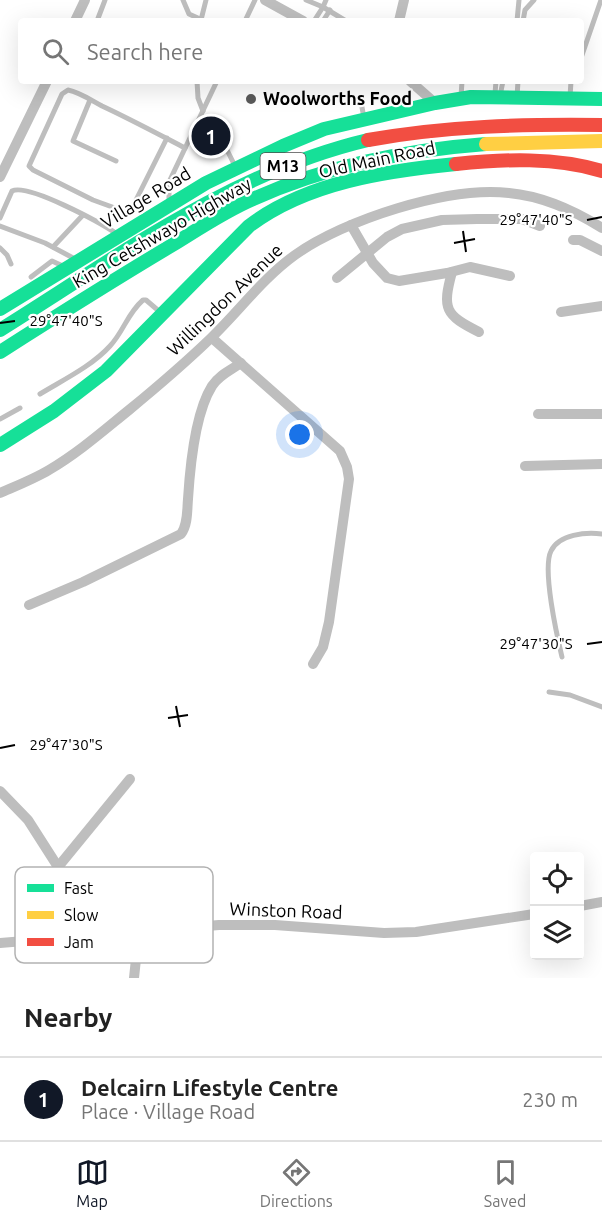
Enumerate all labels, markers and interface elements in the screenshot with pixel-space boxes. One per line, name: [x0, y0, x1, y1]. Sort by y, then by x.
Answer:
search box: [18, 18, 584, 84]
icon: search: [39, 35, 72, 68]
text: Search here: [87, 39, 203, 64]
place label: Woolworths Food: [263, 88, 412, 108]
marker: Woolworths Food: [244, 92, 258, 106]
pin: 1: [192, 114, 230, 158]
street label: Old Main Road: [317, 137, 437, 181]
road number: M13: [260, 153, 306, 179]
street label: Village Road: [97, 163, 194, 232]
street label: King Cetshwayo Highway: [69, 173, 254, 291]
text: 29°47'40"S: [499, 211, 573, 228]
street label: Willingdon Avenue: [163, 239, 286, 359]
text: 29°47'40"S: [29, 312, 103, 329]
your location: [285, 420, 314, 449]
text: 29°47'30"S: [499, 635, 573, 652]
text: 29°47'30"S: [29, 736, 103, 753]
map controls: [530, 852, 584, 960]
button: locate: [530, 852, 584, 906]
legend: [15, 867, 213, 963]
text: Fast: [64, 879, 94, 897]
street label: Winston Road: [229, 898, 343, 922]
text: Slow: [64, 906, 99, 924]
button: layers: [530, 906, 584, 960]
text: Jam: [64, 933, 94, 951]
text: Nearby: [24, 1003, 112, 1032]
text: Delcairn Lifestyle Centre: [81, 1075, 338, 1100]
text: 1: [38, 1088, 49, 1111]
text: 230 m: [522, 1088, 578, 1111]
text: Place · Village Road: [81, 1100, 255, 1123]
tab: Map: [76, 1156, 109, 1210]
tab: Directions: [260, 1156, 333, 1210]
tab: Saved: [484, 1156, 526, 1210]

